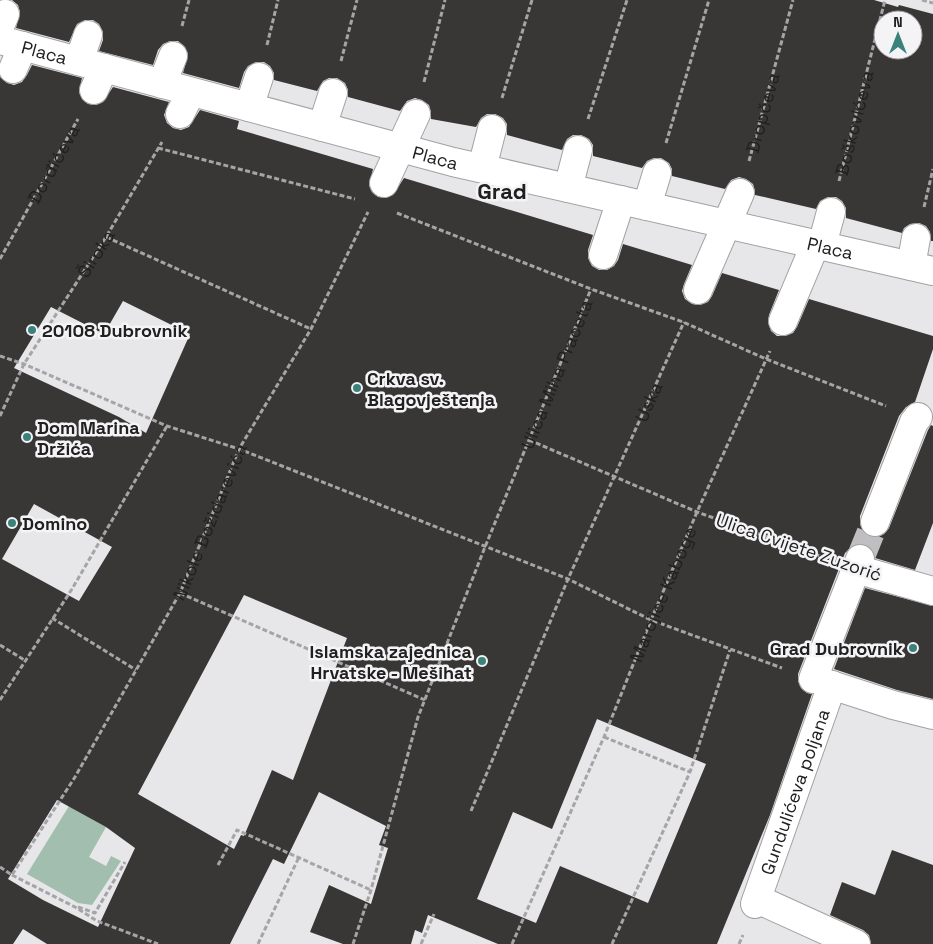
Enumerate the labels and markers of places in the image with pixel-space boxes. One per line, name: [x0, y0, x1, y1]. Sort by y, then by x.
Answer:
place label: 20108 Dubrovnik: [42, 319, 188, 342]
marker: 20108 Dubrovnik: [26, 324, 38, 336]
place label: Crkva sv. Blagovještenja: [367, 367, 496, 411]
marker: Crkva sv. Blagovještenja: [351, 382, 363, 394]
place label: Dom Marina Držića: [37, 416, 140, 460]
marker: Dom Marina Držića: [21, 431, 33, 443]
place label: Domino: [22, 512, 87, 535]
marker: Domino: [6, 517, 18, 529]
place label: Grad Dubrovnik: [770, 637, 903, 660]
place label: Islamska zajednica Hrvatske - Mešihat: [310, 640, 473, 684]
marker: Grad Dubrovnik: [907, 642, 919, 654]
marker: Islamska zajednica Hrvatske - Mešihat: [476, 655, 488, 667]

